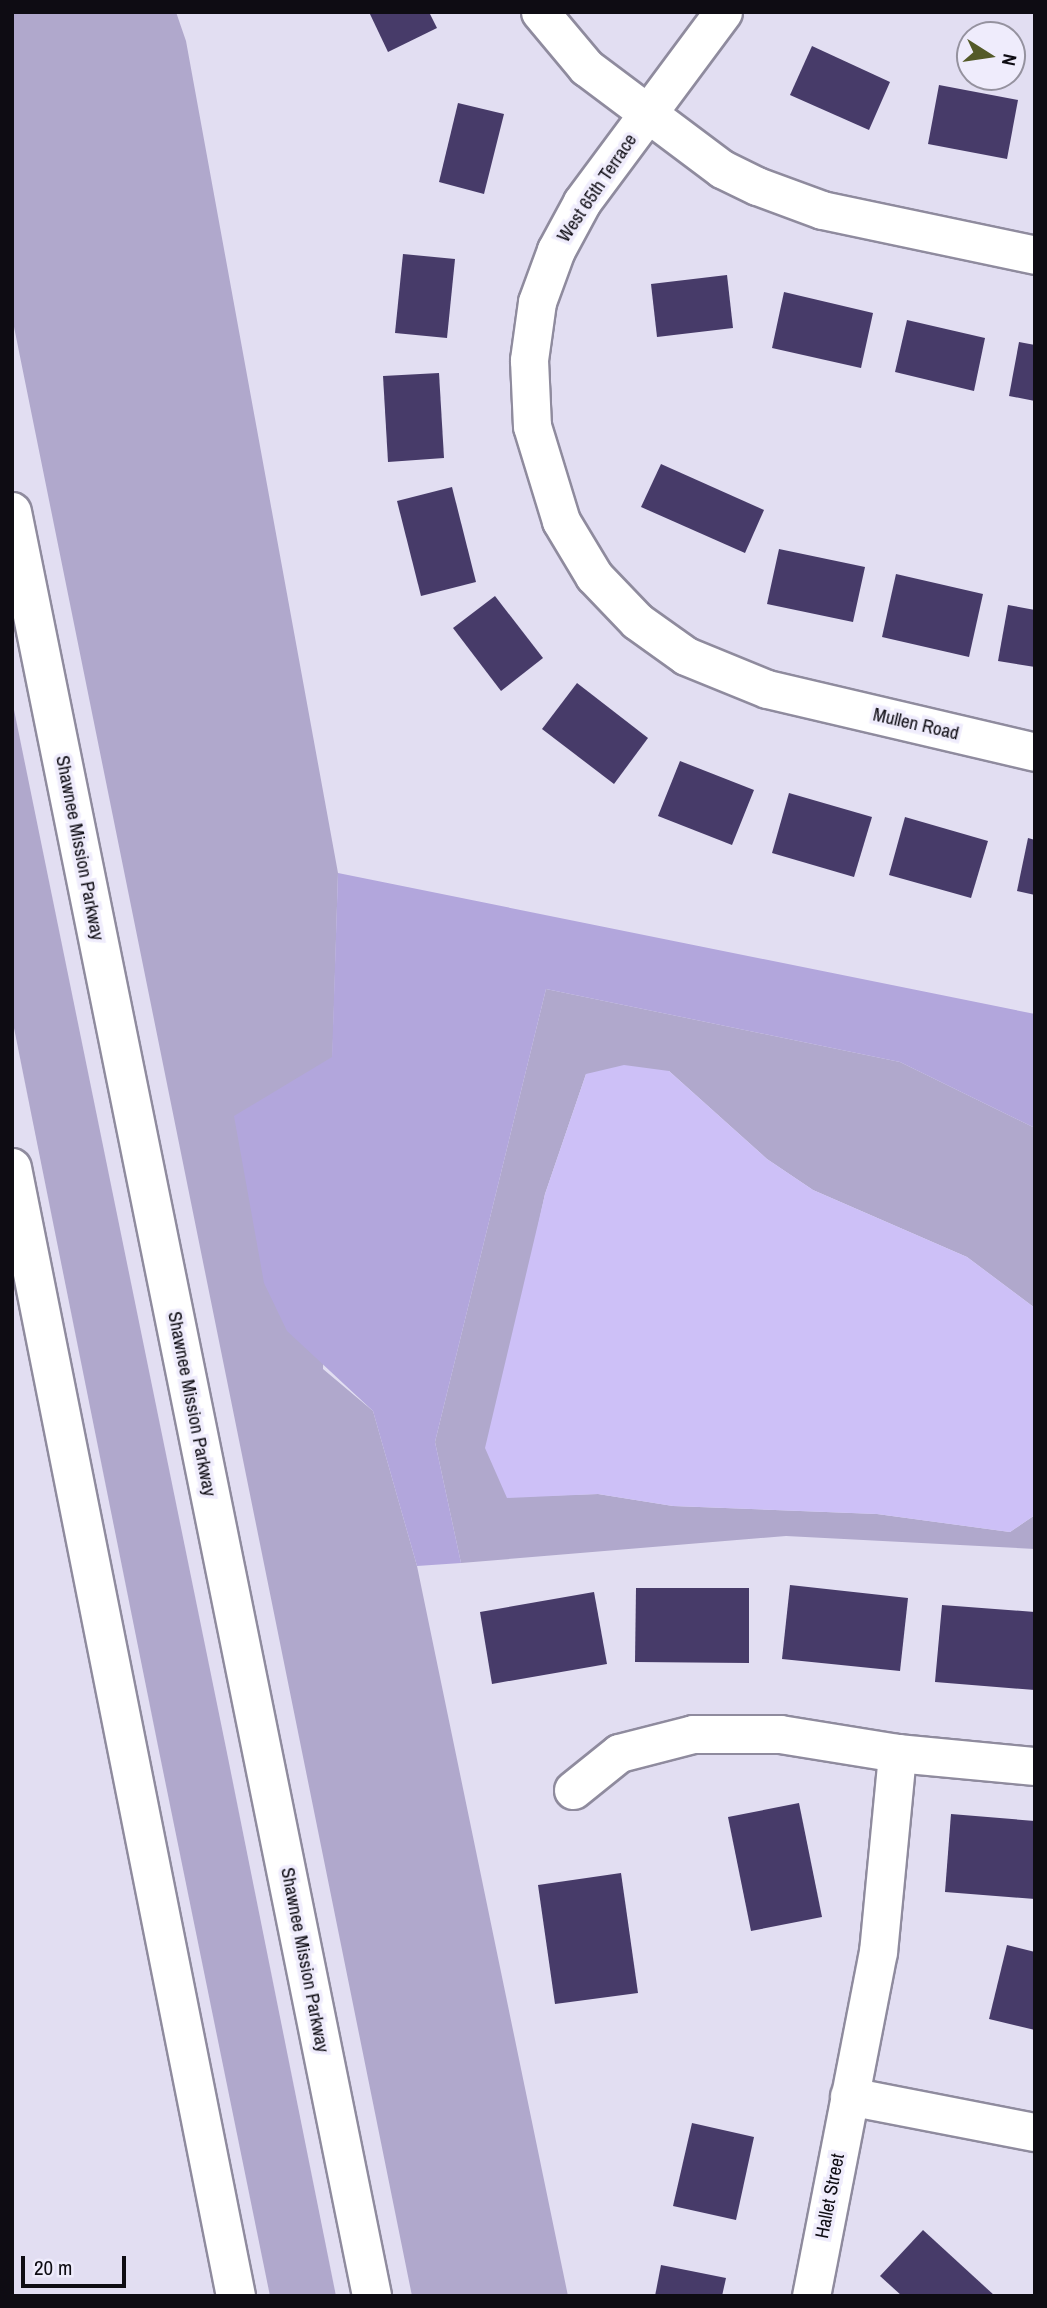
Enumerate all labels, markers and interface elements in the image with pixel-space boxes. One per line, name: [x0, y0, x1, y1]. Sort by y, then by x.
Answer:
north arrow: [956, 21, 1026, 91]
text: N: [996, 52, 1023, 68]
street label: West 65th Terrace: [552, 129, 642, 247]
street label: Mullen Road: [871, 703, 961, 745]
street label: Shawnee Mission Parkway: [51, 754, 109, 942]
street label: Shawnee Mission Parkway: [163, 1310, 221, 1498]
street label: Shawnee Mission Parkway: [276, 1866, 334, 2054]
street label: Hallet Street: [811, 2152, 849, 2240]
scale bar: [24, 2242, 130, 2286]
text: 20 m: [34, 2253, 72, 2282]

